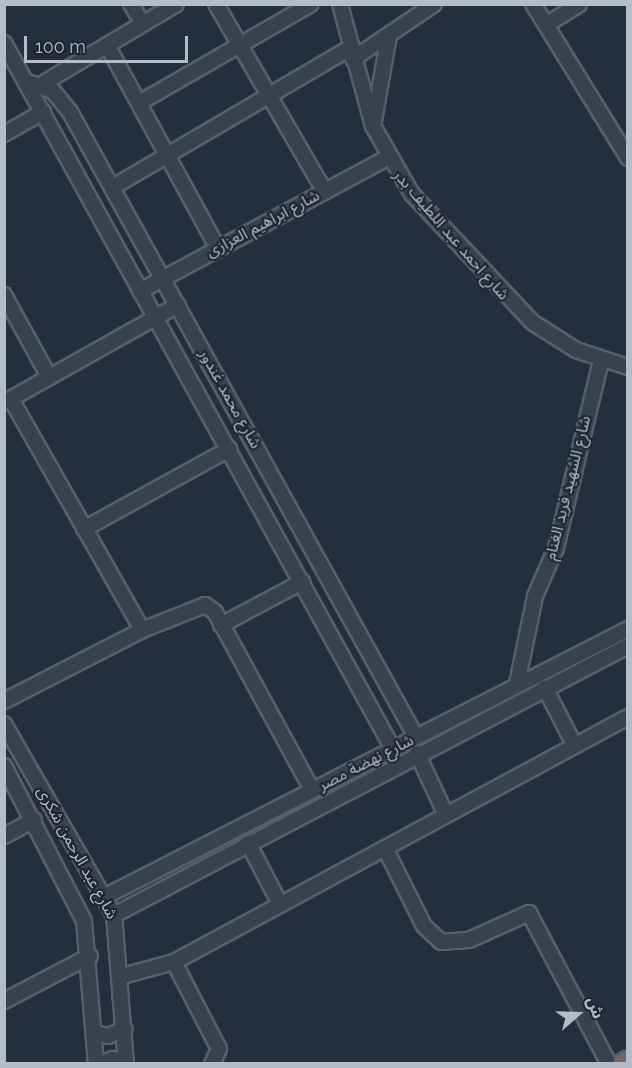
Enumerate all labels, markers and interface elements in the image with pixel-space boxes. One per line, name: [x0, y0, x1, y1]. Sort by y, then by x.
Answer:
scale bar: [27, 24, 190, 62]
text: 100 m: [35, 36, 86, 57]
street label: شارع احمد عبد اللطيف بدر: [389, 166, 513, 304]
street label: شارع ابراهيم العزازى: [203, 186, 323, 262]
street label: شارع محمد غندور: [195, 346, 265, 452]
street label: شارع الشهيد فريد الغنام: [541, 414, 595, 562]
street label: شارع نهضة مصر: [315, 731, 417, 795]
street label: شارع عبد الرحمن شكرى: [33, 783, 121, 923]
north arrow: [548, 984, 608, 1044]
text: ش: [583, 994, 608, 1021]

